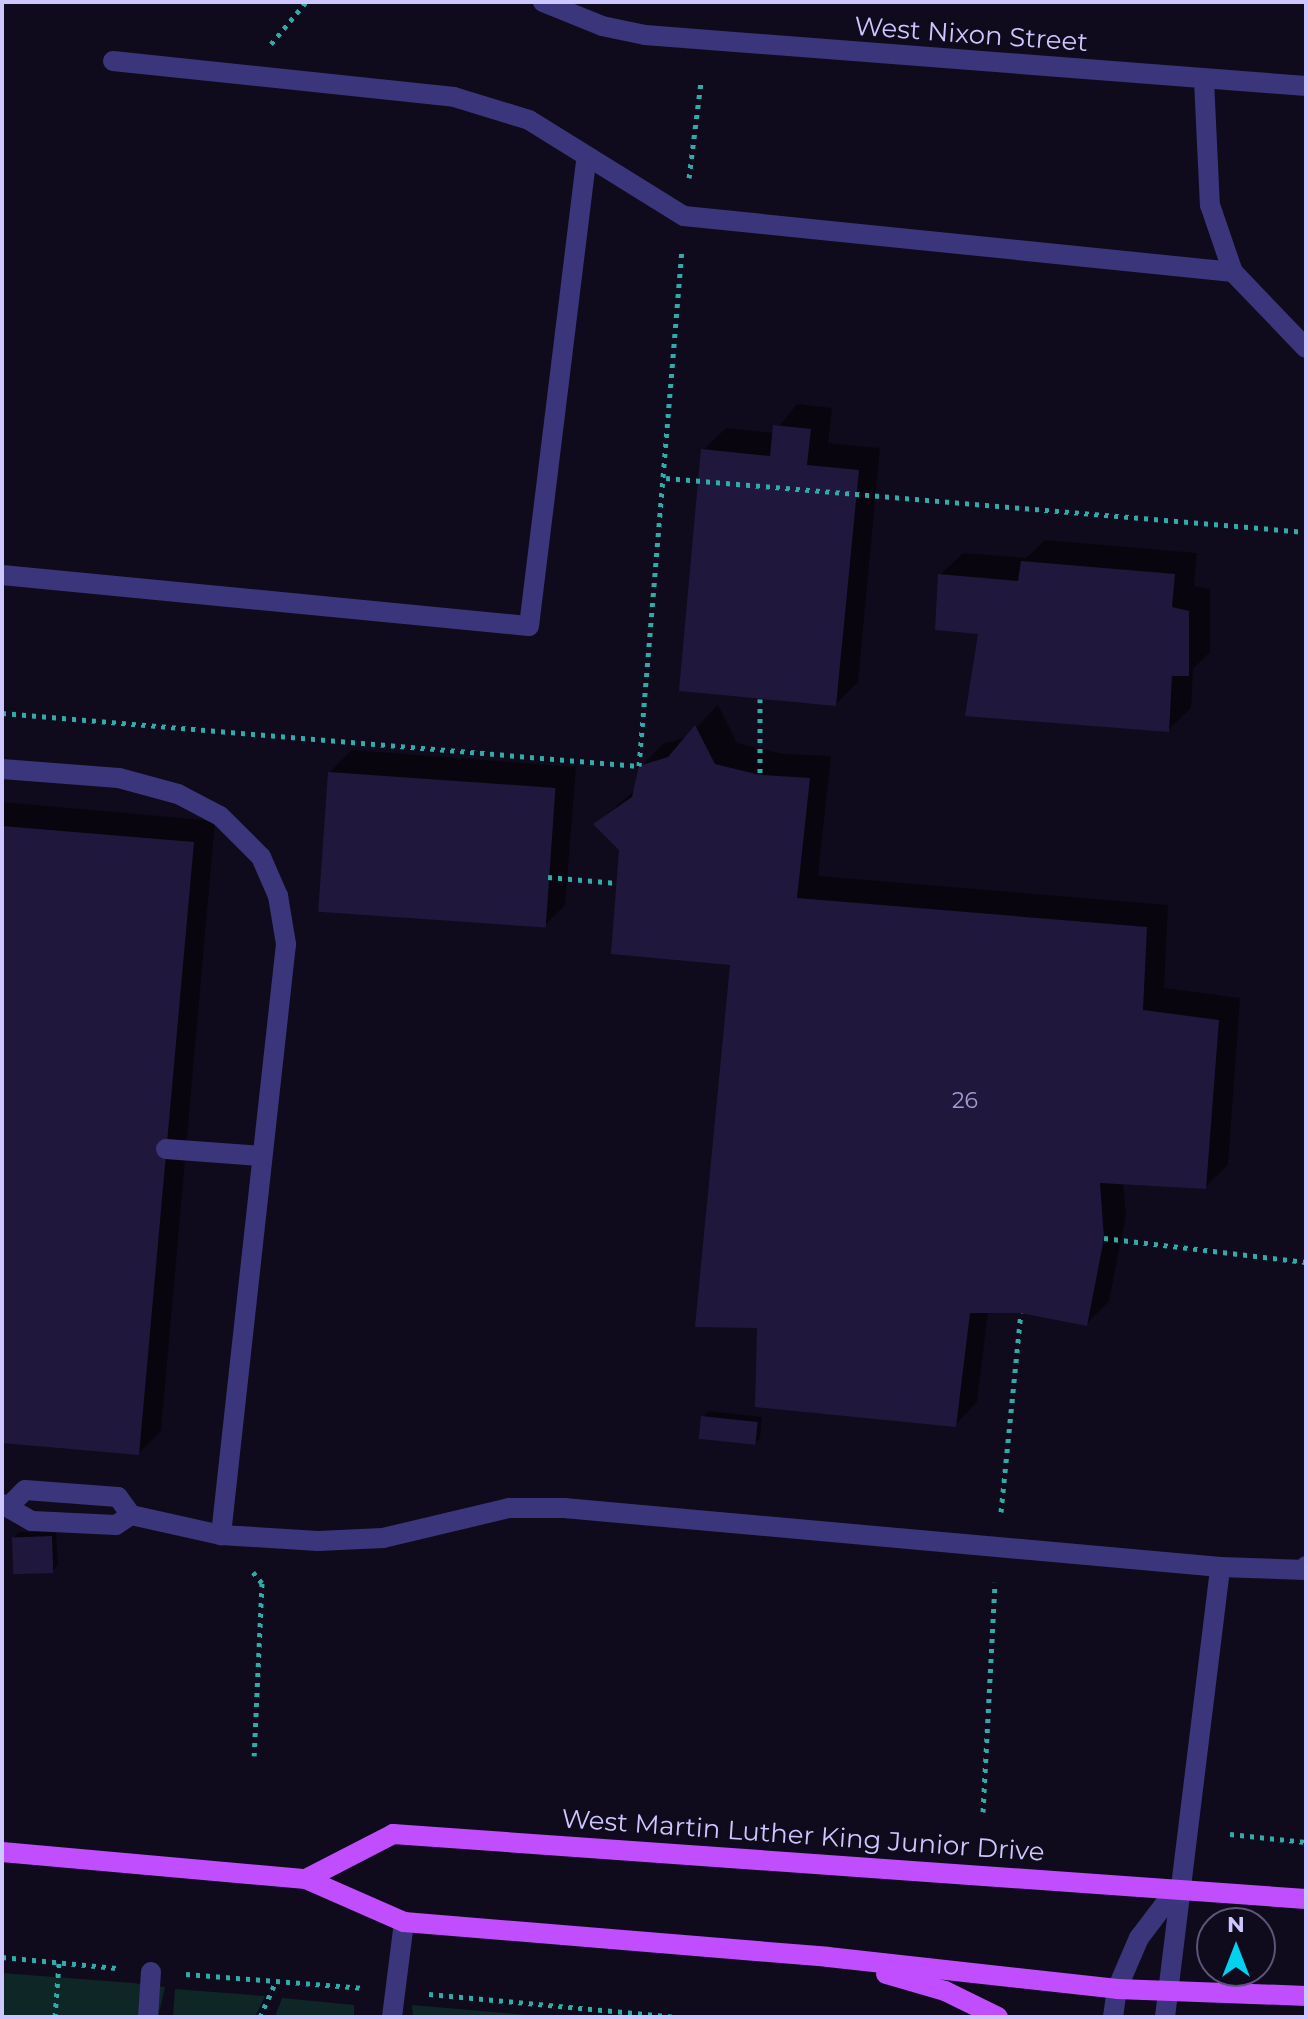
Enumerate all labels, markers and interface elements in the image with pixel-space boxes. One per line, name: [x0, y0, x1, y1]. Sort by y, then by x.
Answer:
street label: West Nixon Street: [853, 11, 1089, 59]
house number: 26: [952, 1088, 978, 1114]
street label: West Martin Luther King Junior Drive: [560, 1804, 1046, 1868]
north arrow: [1196, 1907, 1276, 1987]
text: N: [1227, 1911, 1245, 1938]

